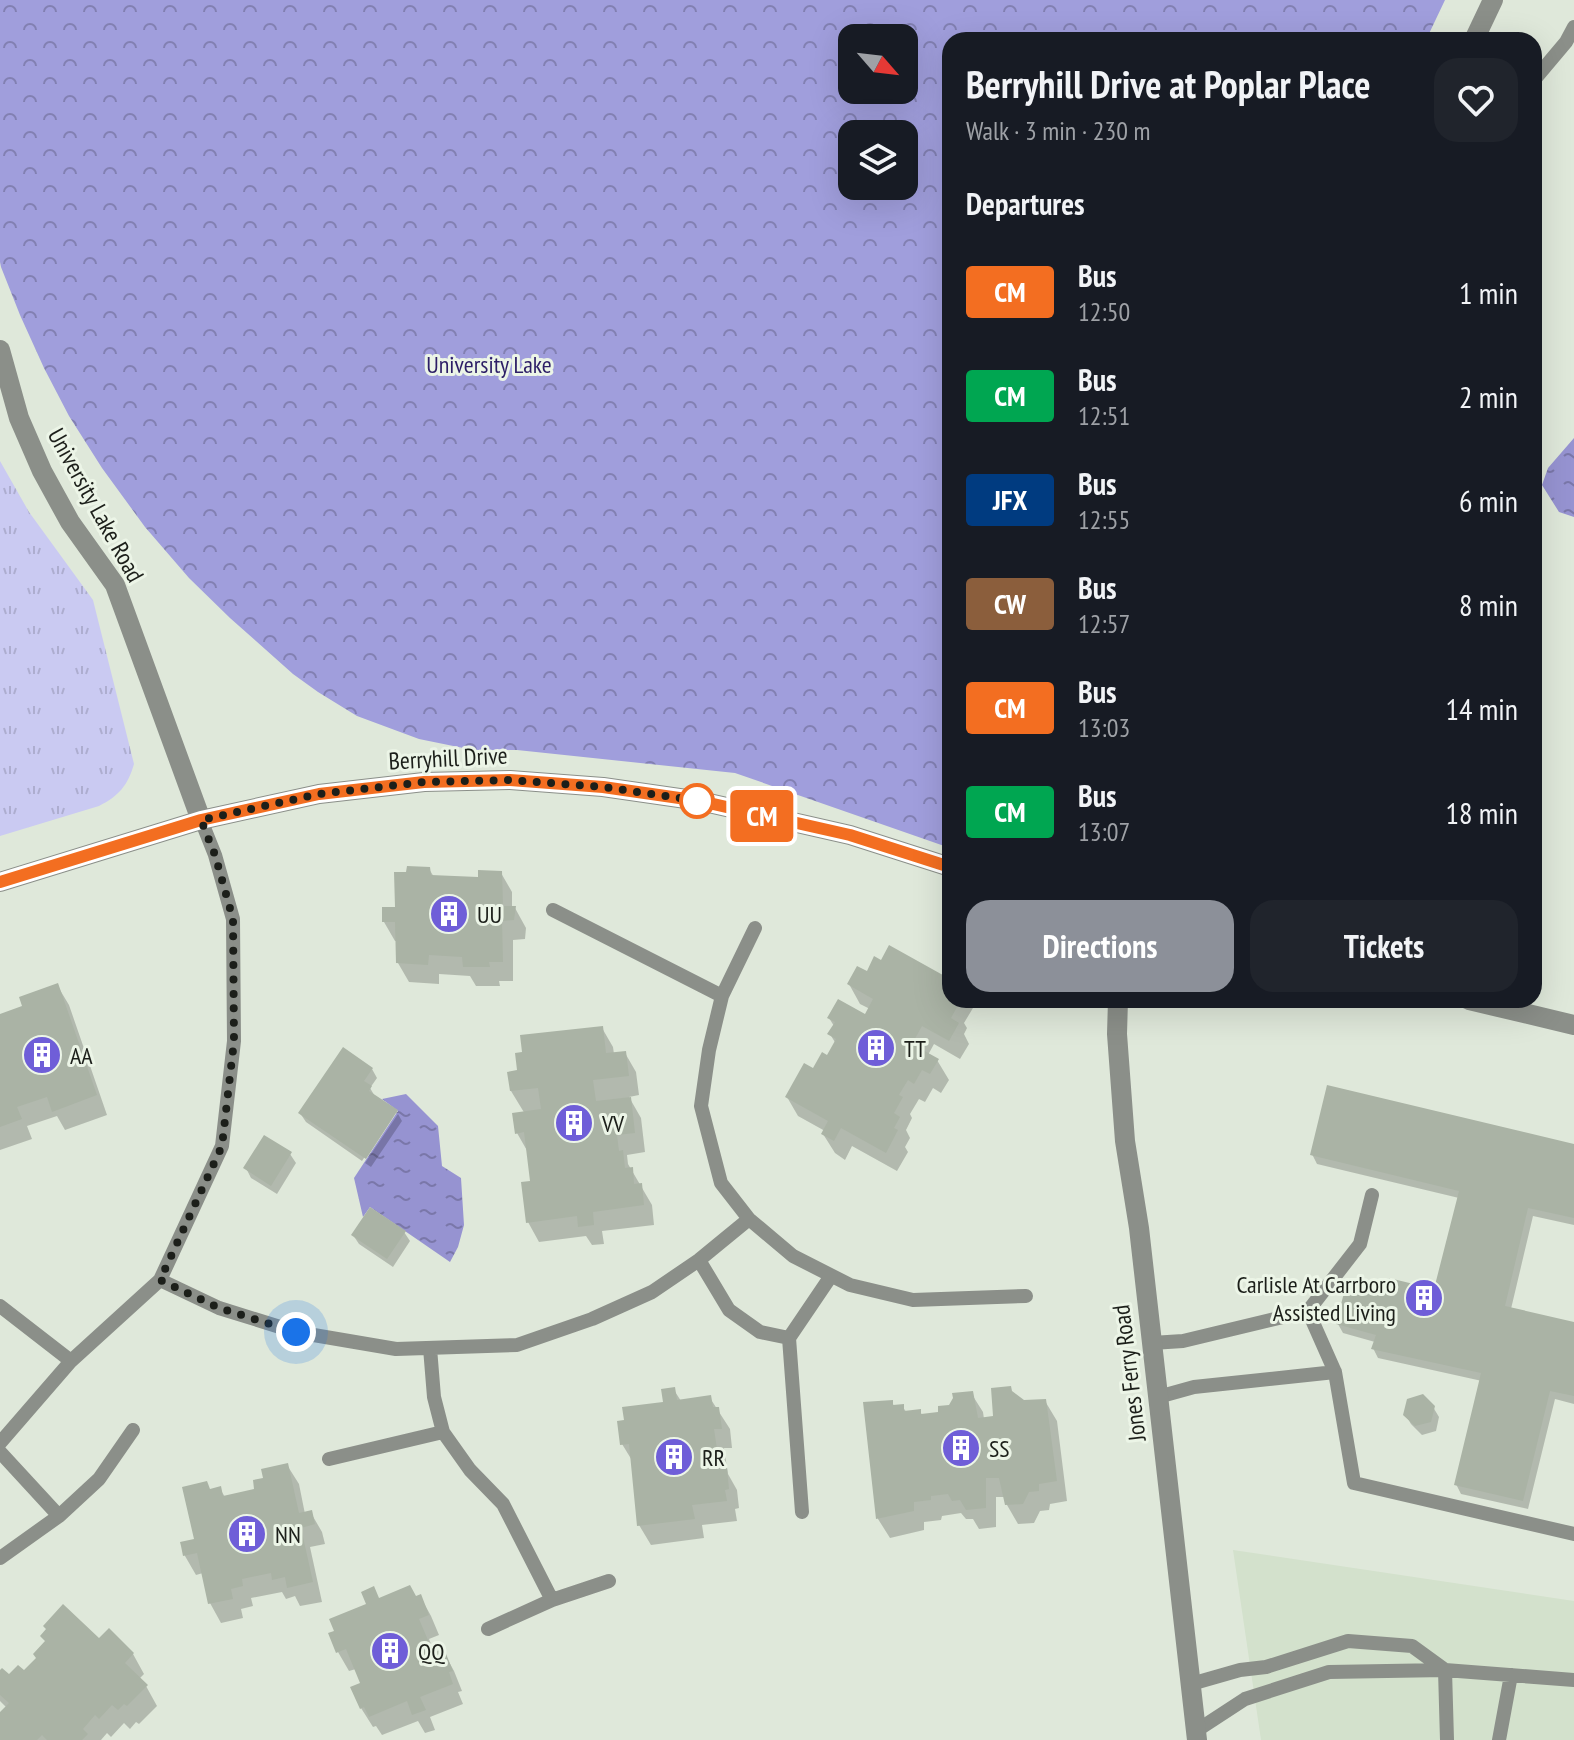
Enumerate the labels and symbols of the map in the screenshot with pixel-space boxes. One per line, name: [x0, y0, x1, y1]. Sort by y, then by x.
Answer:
north arrow: [838, 24, 918, 104]
park label: University Lake: [426, 349, 552, 380]
street label: University Lake Road: [41, 422, 151, 588]
street label: Berryhill Drive: [388, 739, 508, 777]
unlabelled marker: [680, 784, 714, 818]
line badge: CM: [726, 790, 798, 842]
building icon: UU: [428, 893, 470, 935]
place label: UU: [477, 899, 502, 930]
building icon: TT: [855, 1027, 897, 1069]
place label: TT: [904, 1033, 926, 1064]
building icon: AA: [21, 1034, 63, 1076]
place label: AA: [70, 1040, 93, 1071]
building icon: VV: [553, 1102, 595, 1144]
place label: VV: [601, 1108, 625, 1139]
place label: Carlisle At Carrboro Assisted Living: [1236, 1269, 1396, 1328]
building icon: Carlisle At Carrboro Assisted Living: [1403, 1277, 1445, 1319]
street label: Jones Ferry Road: [1105, 1303, 1153, 1444]
your location: [276, 1312, 316, 1352]
building icon: SS: [940, 1427, 982, 1469]
place label: SS: [989, 1433, 1010, 1464]
building icon: RR: [653, 1436, 695, 1478]
place label: RR: [702, 1442, 725, 1473]
building icon: NN: [226, 1513, 268, 1555]
place label: NN: [275, 1519, 301, 1550]
building icon: QQ: [369, 1630, 411, 1672]
place label: QQ: [418, 1636, 445, 1667]

